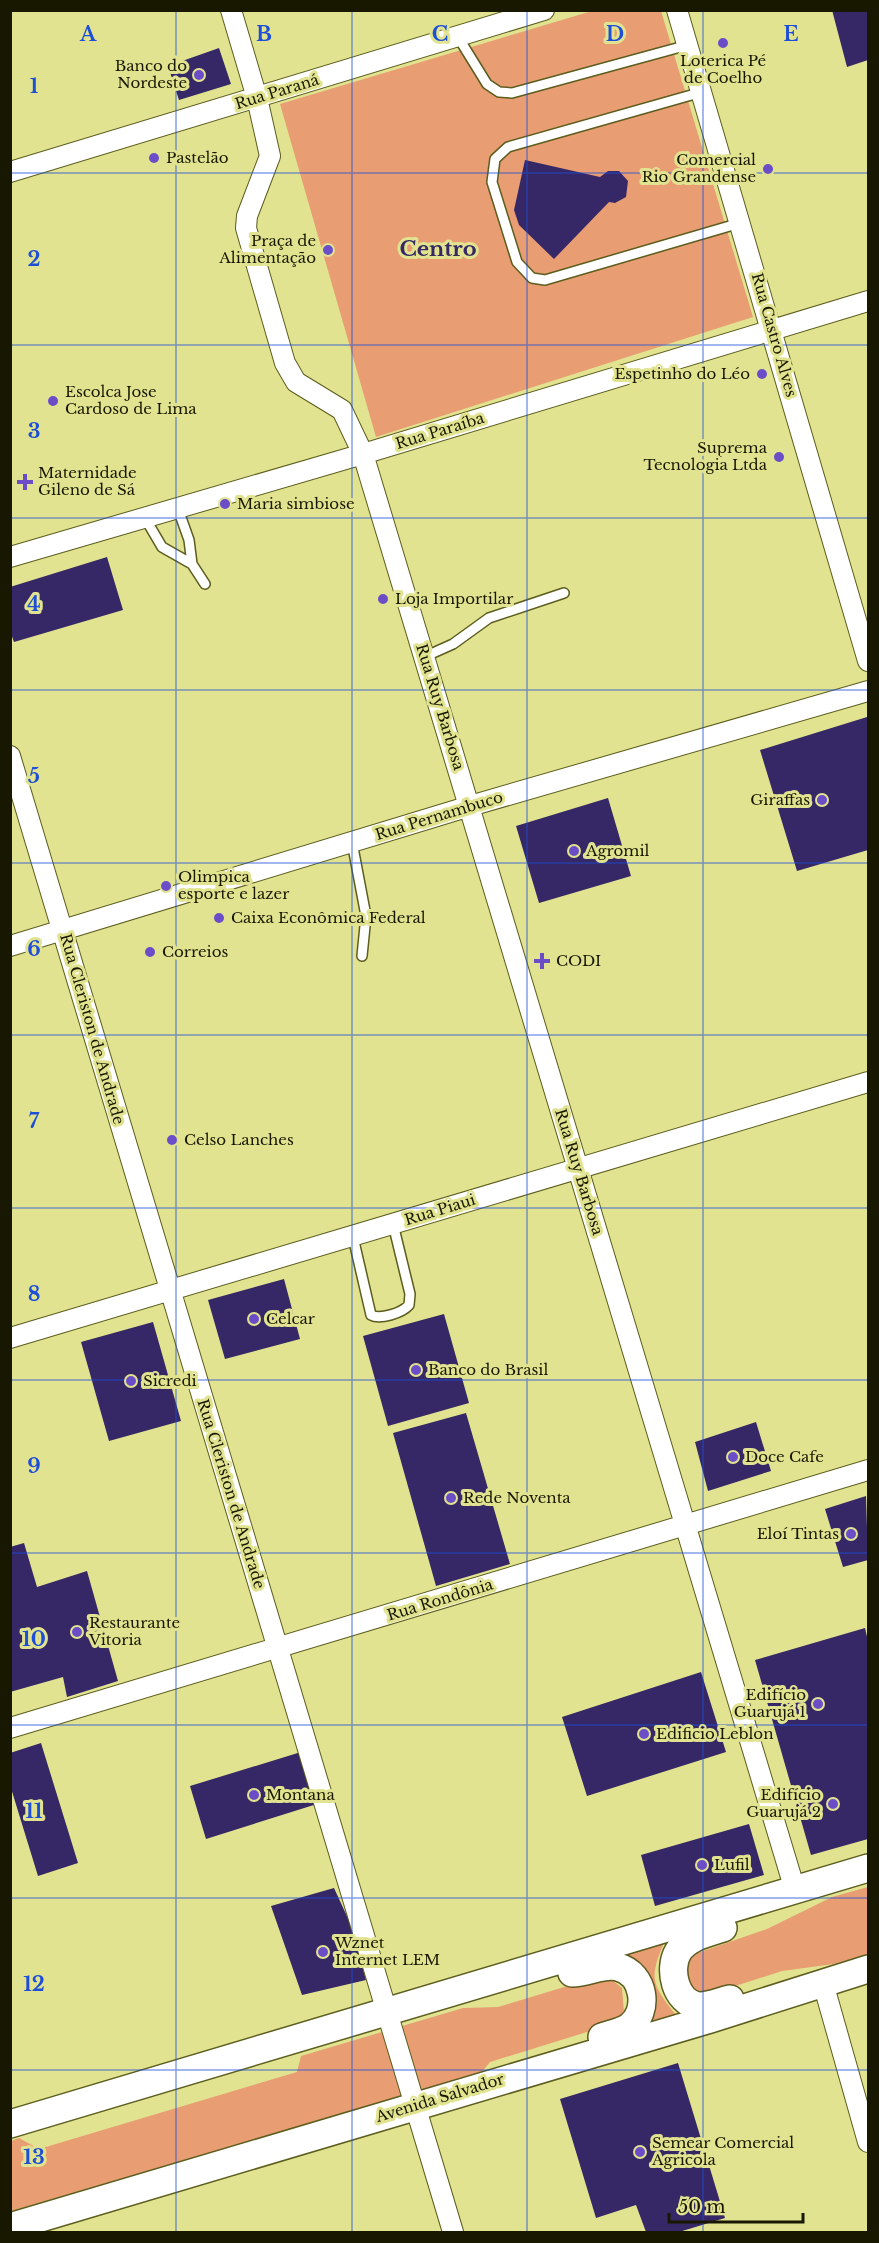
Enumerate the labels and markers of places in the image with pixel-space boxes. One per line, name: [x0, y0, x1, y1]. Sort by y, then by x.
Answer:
marker: Loterica Pé de Coelho: [716, 36, 730, 50]
place label: Loterica Pé de Coelho: [680, 51, 766, 87]
place label: Banco do Nordeste: [115, 56, 187, 92]
marker: Banco do Nordeste: [192, 68, 206, 82]
place label: Pastelão: [166, 148, 229, 167]
place label: Comercial Rio Grandense: [642, 150, 756, 186]
marker: Pastelão: [147, 151, 161, 165]
marker: Comercial Rio Grandense: [761, 162, 775, 176]
place label: Praça de Alimentação: [218, 231, 316, 267]
marker: Praça de Alimentação: [321, 243, 335, 257]
place label: Espetinho do Léo: [614, 364, 750, 383]
marker: Espetinho do Léo: [755, 367, 769, 381]
place label: Escolca Jose Cardoso de Lima: [65, 382, 197, 418]
marker: Escolca Jose Cardoso de Lima: [46, 394, 60, 408]
place label: Suprema Tecnologia Ltda: [644, 438, 768, 474]
marker: Suprema Tecnologia Ltda: [772, 450, 786, 464]
place label: Maternidade Gileno de Sá: [38, 463, 137, 499]
marker: Maternidade Gileno de Sá: [16, 473, 34, 491]
place label: Maria simbiose: [237, 494, 355, 513]
marker: Maria simbiose: [218, 497, 232, 511]
place label: Loja Importilar: [395, 589, 514, 608]
marker: Loja Importilar: [376, 592, 390, 606]
place label: Giraffas: [750, 790, 810, 809]
marker: Giraffas: [815, 793, 829, 807]
place label: Agromil: [585, 841, 650, 860]
marker: Agromil: [567, 844, 581, 858]
place label: Olimpica esporte e lazer: [178, 867, 290, 903]
marker: Olimpica esporte e lazer: [159, 879, 173, 893]
place label: Caixa Econômica Federal: [231, 908, 426, 927]
marker: Caixa Econômica Federal: [212, 911, 226, 925]
place label: Correios: [162, 942, 229, 961]
marker: Correios: [143, 945, 157, 959]
place label: CODI: [556, 951, 601, 970]
marker: CODI: [533, 952, 551, 970]
place label: Celso Lanches: [184, 1130, 294, 1149]
marker: Celso Lanches: [165, 1133, 179, 1147]
place label: Celcar: [266, 1309, 316, 1328]
marker: Celcar: [247, 1312, 261, 1326]
place label: Banco do Brasil: [428, 1360, 548, 1379]
marker: Banco do Brasil: [409, 1363, 423, 1377]
place label: Sicredi: [143, 1371, 197, 1390]
marker: Sicredi: [124, 1374, 138, 1388]
place label: Doce Cafe: [745, 1447, 824, 1466]
marker: Doce Cafe: [726, 1450, 740, 1464]
place label: Rede Noventa: [463, 1488, 571, 1507]
marker: Rede Noventa: [444, 1491, 458, 1505]
place label: Eloí Tintas: [757, 1524, 839, 1543]
marker: Eloí Tintas: [844, 1527, 858, 1541]
place label: Restaurante Vitoria: [88, 1613, 180, 1649]
marker: Restaurante Vitoria: [70, 1625, 84, 1639]
place label: Edifício Guarujá 1: [734, 1685, 806, 1721]
marker: Edifício Guarujá 1: [811, 1697, 825, 1711]
place label: Edificio Leblon: [656, 1724, 774, 1743]
marker: Edificio Leblon: [637, 1727, 651, 1741]
place label: Montana: [266, 1785, 335, 1804]
place label: Edifício Guarujá 2: [746, 1785, 821, 1821]
marker: Montana: [247, 1788, 261, 1802]
marker: Edifício Guarujá 2: [826, 1797, 840, 1811]
place label: Lufil: [714, 1855, 750, 1874]
marker: Lufil: [695, 1858, 709, 1872]
place label: Wznet Internet LEM: [334, 1933, 440, 1969]
marker: Wznet Internet LEM: [316, 1945, 330, 1959]
place label: Semear Comercial Agricola: [651, 2133, 794, 2169]
marker: Semear Comercial Agricola: [633, 2145, 647, 2159]

